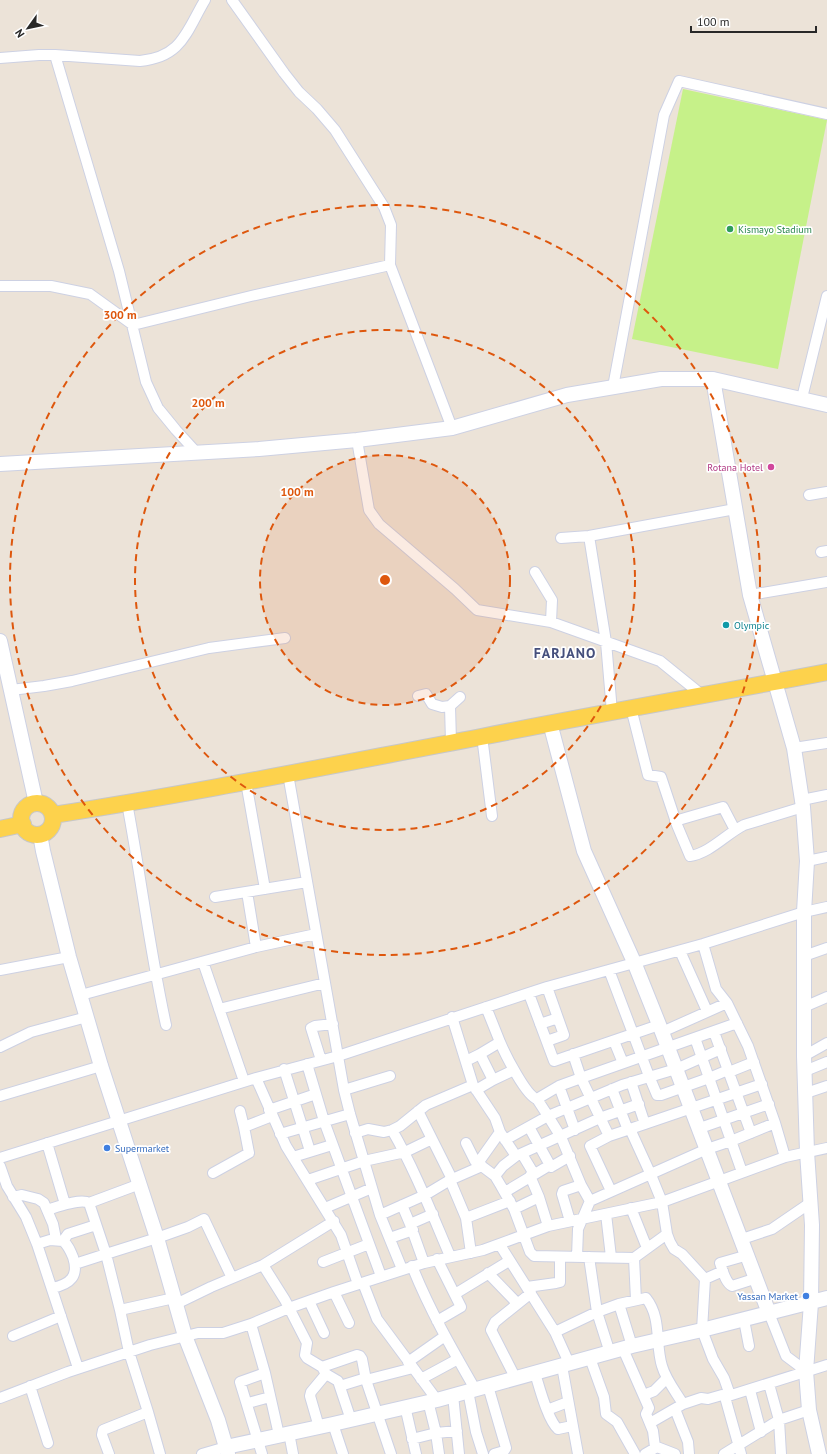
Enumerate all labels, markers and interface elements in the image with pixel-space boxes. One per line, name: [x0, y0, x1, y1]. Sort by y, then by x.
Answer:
north arrow: [8, 8, 48, 48]
scale bar: [691, 8, 816, 34]
text: 100 m: [697, 14, 730, 29]
text: N: [12, 27, 27, 40]
place label: Kismayo Stadium: [738, 223, 812, 236]
marker: Kismayo Stadium: [725, 224, 735, 234]
text: 300 m: [103, 307, 137, 322]
text: 200 m: [191, 395, 225, 410]
place label: Rotana Hotel: [707, 461, 763, 474]
marker: Rotana Hotel: [766, 462, 776, 472]
text: 100 m: [280, 484, 314, 499]
centre of rings: [378, 573, 392, 587]
place label: Olympic: [734, 619, 770, 632]
marker: Olympic: [721, 620, 731, 630]
district label: FARJANO: [534, 644, 596, 662]
place label: Supermarket: [115, 1142, 170, 1155]
marker: Supermarket: [102, 1143, 112, 1153]
place label: Yassan Market: [737, 1290, 799, 1303]
marker: Yassan Market: [801, 1291, 811, 1301]

